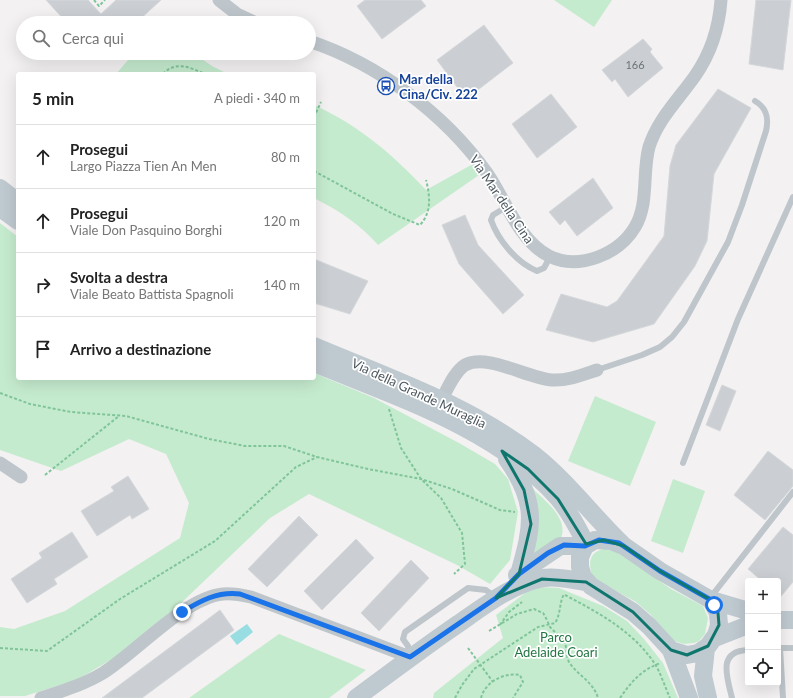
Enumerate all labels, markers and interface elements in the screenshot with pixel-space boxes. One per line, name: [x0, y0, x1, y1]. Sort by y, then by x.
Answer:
search box: [16, 16, 316, 60]
icon: search: [30, 27, 52, 49]
text: Cerca qui: [62, 29, 124, 47]
house number: 166: [625, 58, 645, 71]
place label: Mar della Cina/Civ. 222: [399, 71, 478, 102]
bus stop icon: Mar della Cina/Civ. 222: [376, 76, 396, 96]
text: 5 min: [32, 88, 74, 109]
text: A piedi · 340 m: [214, 90, 300, 106]
text: Prosegui: [70, 140, 128, 158]
icon: ahead: [32, 146, 54, 168]
text: 80 m: [271, 149, 300, 165]
street label: Via Mar della Cina: [466, 152, 538, 246]
text: Largo Piazza Tien An Men: [70, 158, 217, 174]
text: Prosegui: [70, 204, 128, 222]
icon: ahead: [32, 210, 54, 232]
text: 120 m: [263, 213, 300, 229]
text: Viale Don Pasquino Borghi: [70, 222, 222, 238]
text: Svolta a destra: [70, 268, 168, 286]
icon: right: [32, 274, 54, 296]
text: 140 m: [263, 277, 300, 293]
text: Viale Beato Battista Spagnoli: [70, 286, 234, 302]
icon: arrive: [32, 338, 54, 360]
text: Arrivo a destinazione: [70, 340, 211, 358]
street label: Via della Grande Muraglia: [349, 355, 489, 431]
map controls: [745, 578, 781, 686]
button: +: [745, 578, 781, 614]
route start: [705, 596, 723, 614]
route end: [173, 603, 191, 621]
button: −: [745, 614, 781, 650]
park label: Parco Adelaide Coari: [514, 629, 598, 660]
button: locate: [745, 650, 781, 686]

